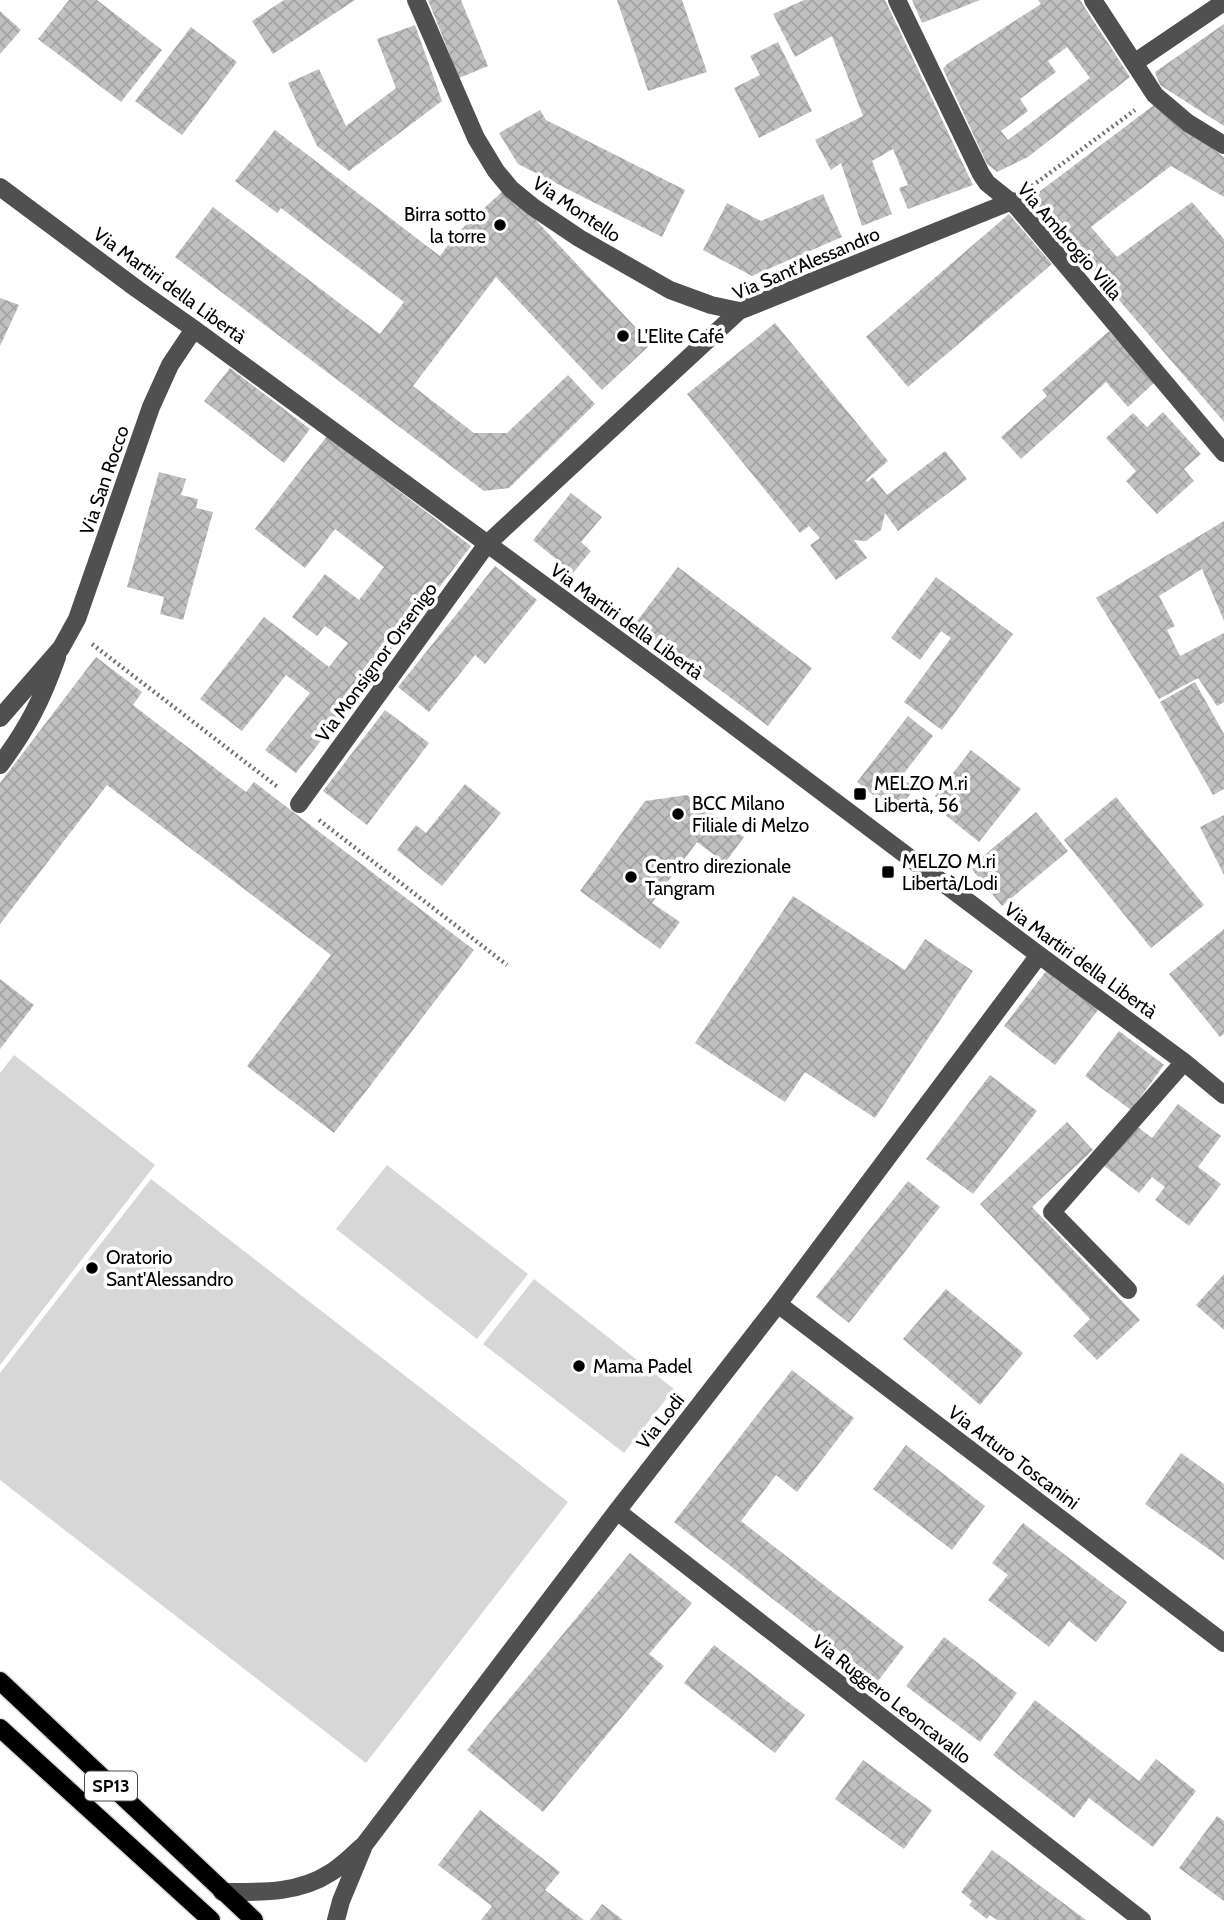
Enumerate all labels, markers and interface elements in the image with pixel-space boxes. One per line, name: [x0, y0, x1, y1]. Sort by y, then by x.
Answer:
street label: Via Montello: [528, 172, 625, 247]
street label: Via Ambrogio Villa: [1012, 178, 1127, 305]
place label: Birra sotto la torre: [404, 203, 486, 248]
marker: Birra sotto la torre: [492, 217, 508, 233]
street label: Via Martiri della Libertà: [89, 222, 250, 348]
street label: Via Sant'Alessandro: [729, 222, 883, 305]
place label: L'Elite Café: [637, 325, 724, 348]
marker: L'Elite Café: [615, 328, 631, 344]
street label: Via San Rocco: [75, 423, 134, 538]
street label: Via Martiri della Libertà: [546, 558, 707, 684]
street label: Via Monsignor Orsenigo: [311, 578, 442, 747]
place label: MELZO M.ri Libertà, 56: [874, 772, 968, 817]
marker: MELZO M.ri Libertà, 56: [852, 786, 868, 802]
place label: BCC Milano Filiale di Melzo: [692, 792, 809, 837]
marker: BCC Milano Filiale di Melzo: [670, 806, 686, 822]
place label: MELZO M.ri Libertà/Lodi: [902, 850, 998, 895]
place label: Centro direzionale Tangram: [645, 855, 791, 900]
marker: MELZO M.ri Libertà/Lodi: [880, 864, 896, 880]
marker: Centro direzionale Tangram: [623, 869, 639, 885]
street label: Via Martiri della Libertà: [1000, 897, 1161, 1023]
place label: Oratorio Sant'Alessandro: [106, 1246, 233, 1291]
marker: Oratorio Sant'Alessandro: [84, 1260, 100, 1276]
place label: Mama Padel: [593, 1355, 692, 1378]
marker: Mama Padel: [571, 1358, 587, 1374]
street label: Via Lodi: [632, 1389, 689, 1454]
street label: Via Arturo Toscanini: [944, 1401, 1084, 1514]
street label: Via Ruggero Leoncavallo: [808, 1630, 976, 1769]
road number: SP13: [85, 1772, 137, 1800]

